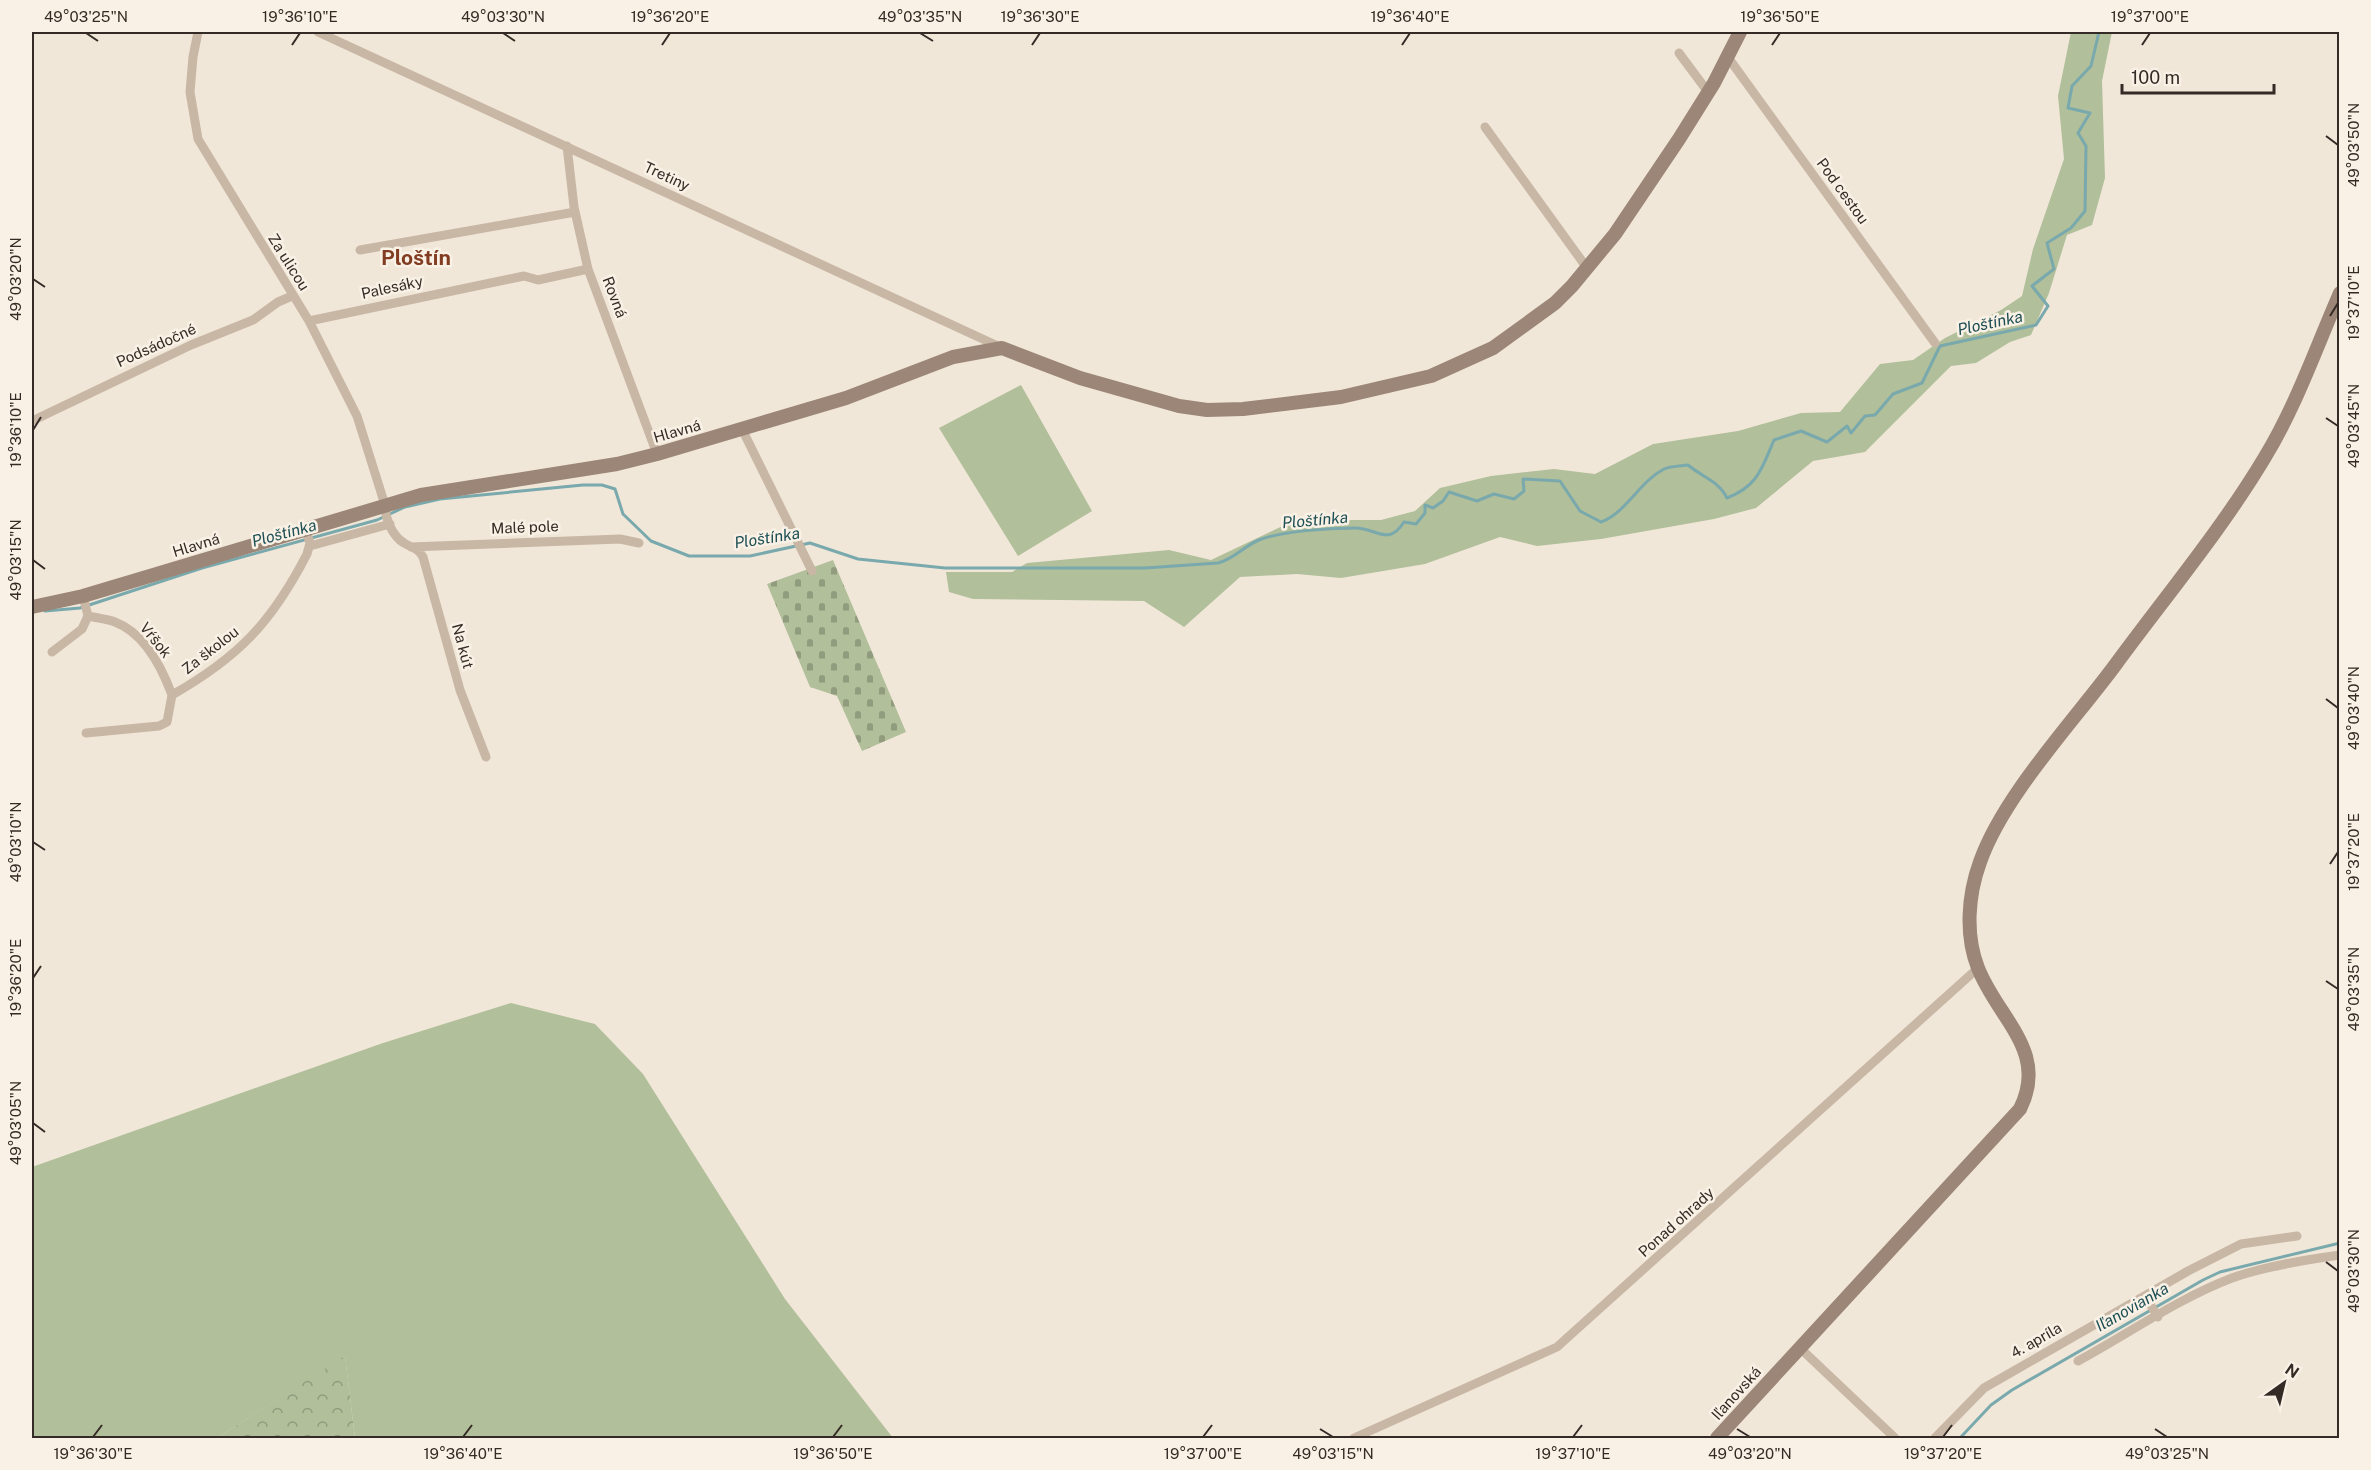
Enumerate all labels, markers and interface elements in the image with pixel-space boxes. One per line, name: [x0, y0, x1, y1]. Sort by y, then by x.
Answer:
text: 49°03'25"N: [44, 8, 128, 25]
text: 19°36'10"E: [262, 8, 338, 25]
text: 49°03'30"N: [461, 8, 545, 25]
text: 19°36'20"E: [631, 8, 709, 25]
text: 49°03'35"N: [878, 8, 962, 25]
text: 19°36'30"E: [1000, 8, 1080, 25]
text: 19°36'40"E: [1370, 8, 1450, 25]
text: 19°36'50"E: [1740, 8, 1820, 25]
text: 19°37'00"E: [2111, 8, 2189, 25]
scale bar: [2122, 57, 2274, 95]
text: 100 m: [2131, 67, 2180, 88]
text: 49°03'50"N: [2345, 103, 2362, 187]
street label: Pod cestou: [1813, 155, 1873, 227]
street label: Tretiny: [641, 158, 693, 194]
street label: Za ulicou: [265, 230, 313, 294]
text: 49°03'20"N: [7, 237, 24, 321]
district label: Ploštín: [381, 245, 451, 270]
text: 19°37'10"E: [2345, 265, 2362, 341]
street label: Palesáky: [359, 272, 425, 302]
street label: Rovná: [599, 274, 631, 320]
water label: Ploštínka: [1956, 307, 2024, 339]
street label: Podsádočné: [113, 320, 199, 370]
text: 49°03'45"N: [2345, 384, 2362, 468]
text: 19°36'10"E: [7, 392, 24, 468]
street label: Hlavná: [651, 416, 703, 446]
water label: Ploštínka: [1281, 508, 1349, 532]
water label: Ploštínka: [250, 515, 318, 551]
street label: Malé pole: [491, 517, 559, 537]
text: 49°03'15"N: [7, 519, 24, 601]
water label: Ploštínka: [733, 523, 801, 553]
street label: Hlavná: [170, 530, 222, 560]
street label: Vŕšok: [137, 619, 175, 661]
street label: Na kút: [449, 622, 477, 671]
street label: Za školou: [178, 623, 242, 677]
text: 49°03'40"N: [2345, 666, 2362, 750]
text: 49°03'10"N: [7, 802, 24, 882]
text: 19°37'20"E: [2345, 813, 2362, 891]
text: 19°36'20"E: [7, 939, 24, 1017]
text: 49°03'35"N: [2345, 947, 2362, 1031]
text: 49°03'05"N: [7, 1081, 24, 1165]
street label: Ponad ohrady: [1635, 1184, 1717, 1260]
text: 49°03'30"N: [2345, 1229, 2362, 1313]
water label: Iľanovianka: [2092, 1278, 2172, 1336]
street label: 4. apríla: [2008, 1319, 2064, 1361]
north arrow: [2254, 1353, 2314, 1413]
text: N: [2282, 1360, 2303, 1382]
street label: Iľanovská: [1708, 1363, 1764, 1423]
text: 19°36'30"E: [53, 1445, 133, 1462]
text: 19°36'40"E: [423, 1445, 503, 1462]
text: 19°36'50"E: [793, 1445, 873, 1462]
text: 19°37'00"E: [1164, 1445, 1242, 1462]
text: 49°03'15"N: [1292, 1445, 1374, 1462]
text: 19°37'10"E: [1535, 1445, 1611, 1462]
text: 49°03'20"N: [1708, 1445, 1792, 1462]
text: 19°37'20"E: [1904, 1445, 1982, 1462]
text: 49°03'25"N: [2125, 1445, 2209, 1462]

